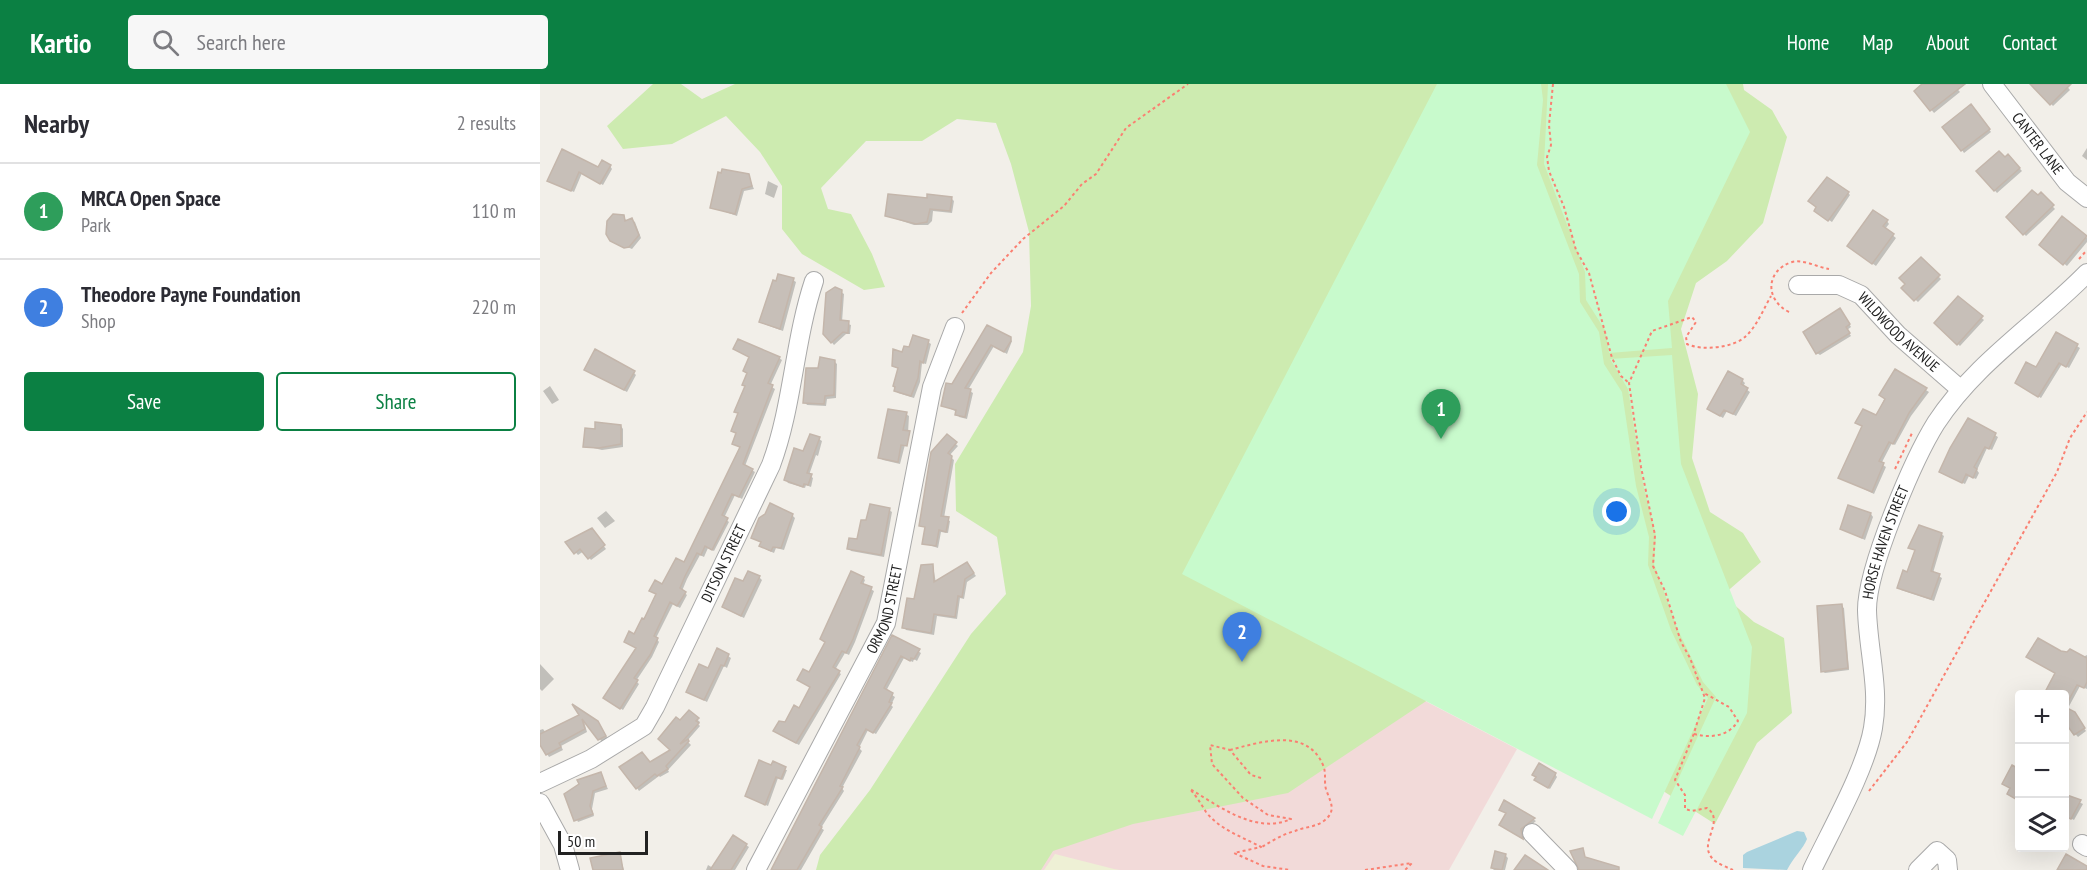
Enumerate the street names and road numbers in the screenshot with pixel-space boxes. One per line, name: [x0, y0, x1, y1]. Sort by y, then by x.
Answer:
street label: CANTER LANE: [2008, 108, 2068, 178]
street label: WILDWOOD AVENUE: [1854, 288, 1944, 376]
street label: HORSE HAVEN STREET: [1858, 482, 1913, 600]
street label: DITSON STREET: [697, 521, 750, 605]
street label: ORMOND STREET: [862, 563, 906, 657]

